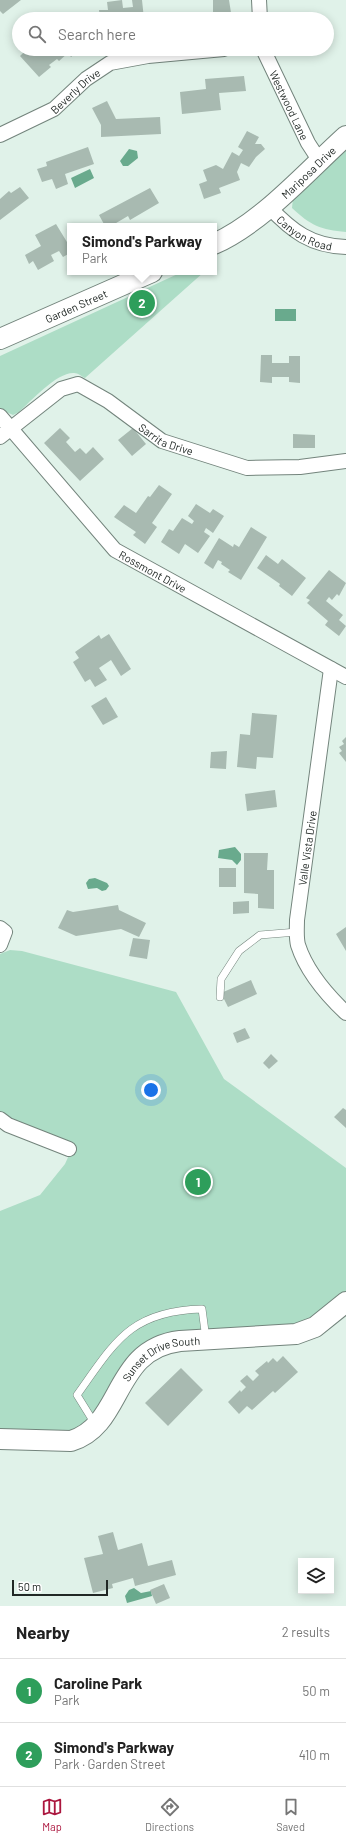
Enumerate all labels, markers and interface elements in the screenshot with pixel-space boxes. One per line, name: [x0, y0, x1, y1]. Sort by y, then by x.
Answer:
search box: [12, 12, 334, 56]
icon: search: [26, 23, 48, 45]
text: Search here: [58, 25, 136, 43]
street label: Beverly Drive: [47, 65, 102, 116]
street label: Westwood Lane: [268, 68, 312, 142]
street label: Mariposa Drive: [278, 143, 338, 201]
street label: Canyon Road: [275, 212, 333, 252]
popup: [67, 223, 217, 275]
text: Simond's Parkway: [82, 232, 202, 250]
text: Park: [82, 250, 108, 266]
street label: Garden Street: [43, 286, 109, 325]
pin: 2: [129, 288, 155, 318]
street label: Sarrita Drive: [137, 420, 195, 457]
street label: Rossmont Drive: [117, 547, 189, 595]
street label: Valle Vista Drive: [295, 810, 319, 886]
your location: [141, 1080, 161, 1100]
pin: 1: [185, 1167, 211, 1197]
street label: Sunset Drive South: [119, 1333, 201, 1383]
map controls: [298, 1558, 334, 1594]
button: layers: [298, 1558, 334, 1594]
scale bar: [12, 1578, 108, 1597]
text: 50 m: [18, 1580, 41, 1593]
text: Nearby: [16, 1622, 70, 1642]
text: 2 results: [282, 1624, 330, 1640]
text: Caroline Park: [54, 1674, 142, 1692]
text: 1: [27, 1683, 31, 1699]
text: 50 m: [303, 1683, 330, 1699]
text: Park: [54, 1692, 80, 1708]
text: Simond's Parkway: [54, 1738, 174, 1756]
text: 2: [25, 1747, 33, 1763]
text: 410 m: [299, 1747, 330, 1763]
text: Park · Garden Street: [54, 1756, 166, 1772]
tab: Map: [41, 1796, 63, 1833]
tab: Directions: [145, 1796, 194, 1833]
tab: Saved: [276, 1796, 305, 1833]

